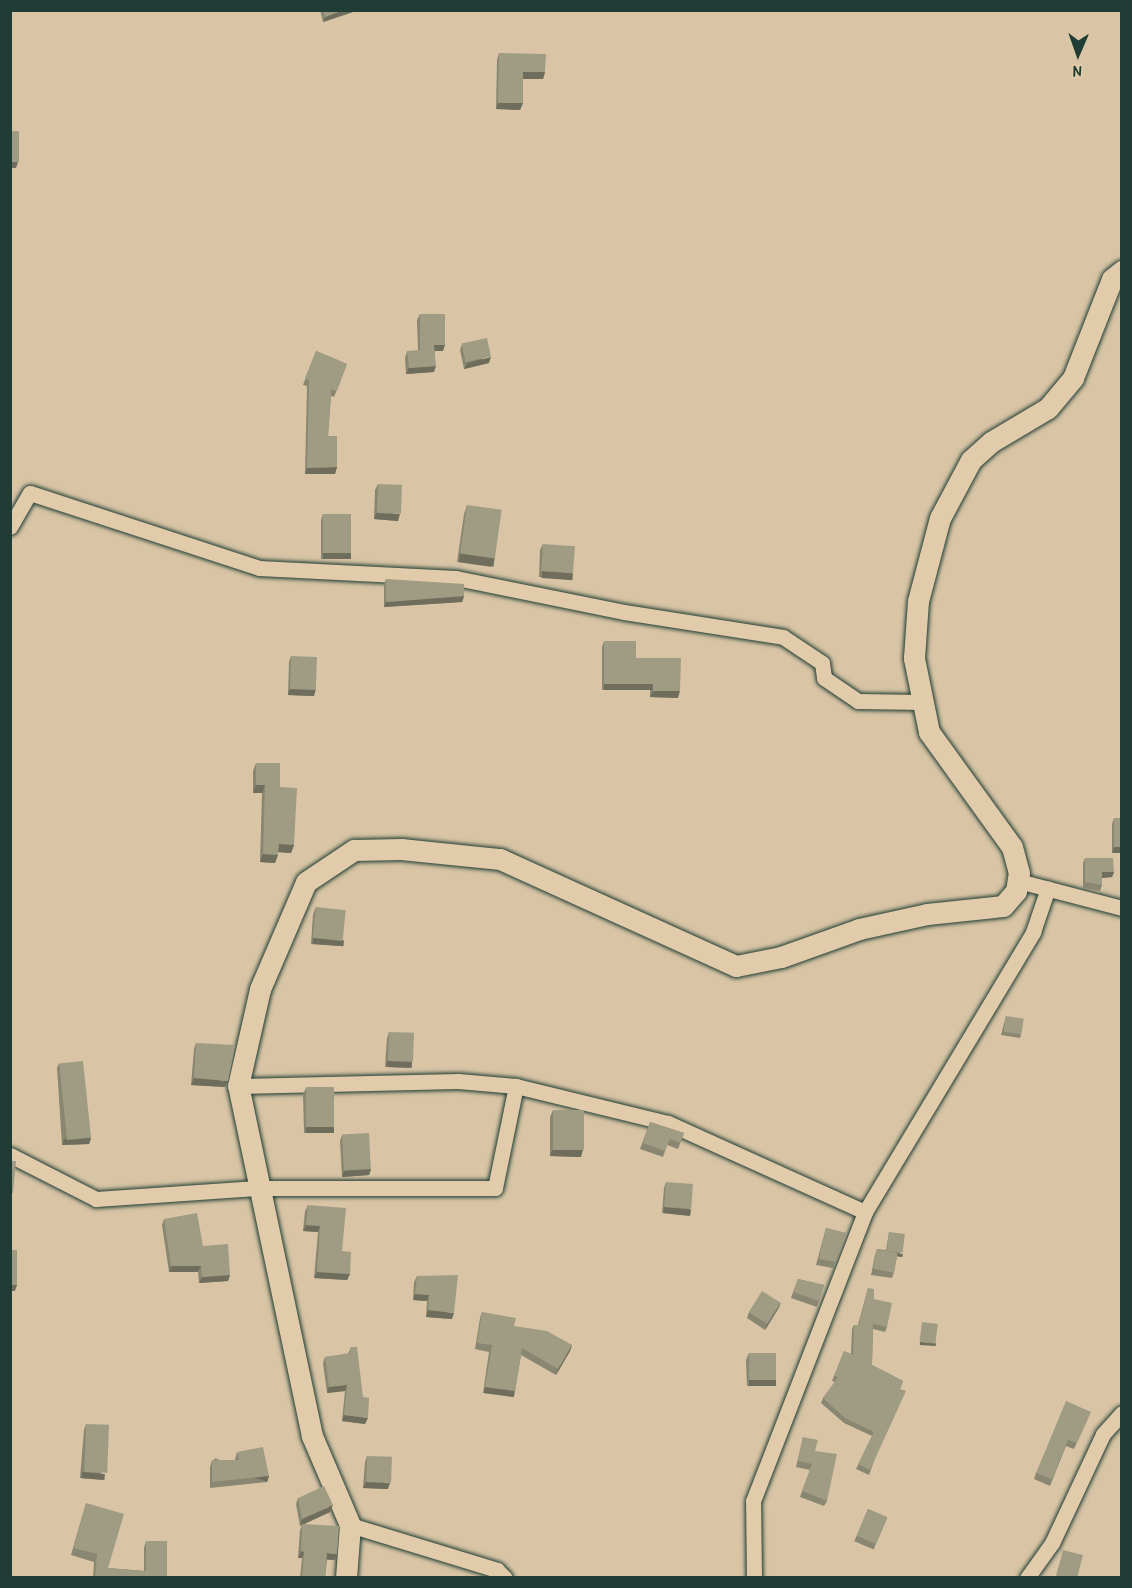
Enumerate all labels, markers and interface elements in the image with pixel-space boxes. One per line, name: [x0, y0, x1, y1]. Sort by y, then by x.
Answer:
north arrow: [1048, 24, 1108, 84]
text: N: [1073, 61, 1082, 83]

